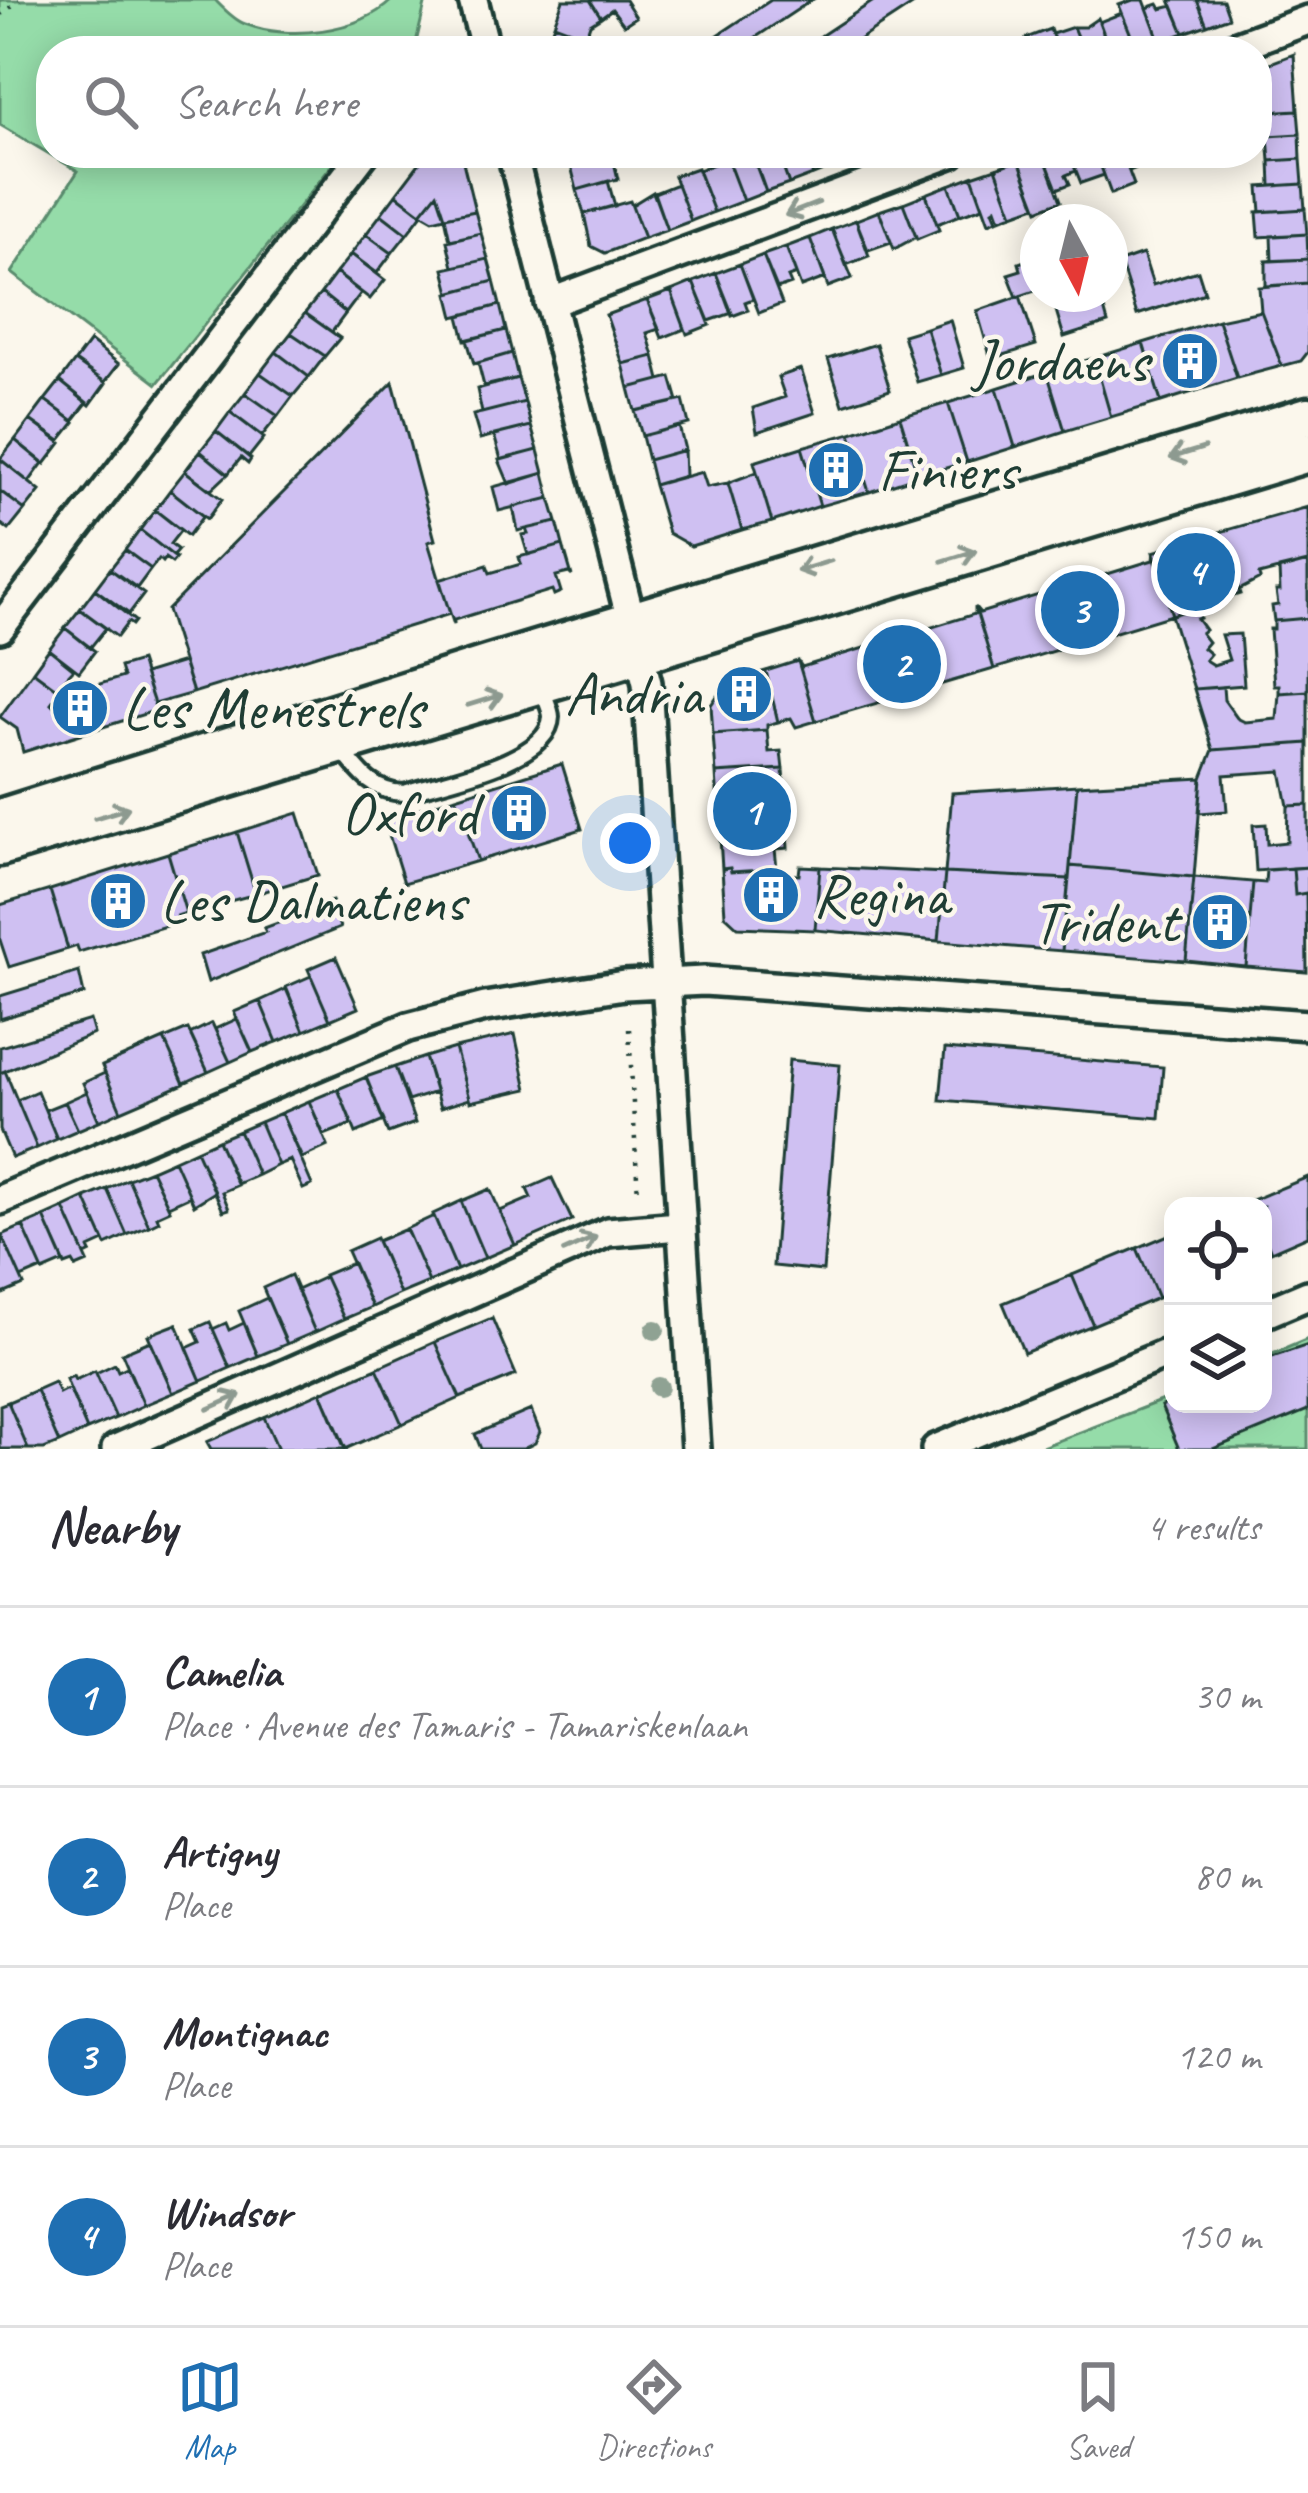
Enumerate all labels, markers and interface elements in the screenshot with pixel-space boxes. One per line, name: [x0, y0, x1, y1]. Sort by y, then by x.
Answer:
search box: [36, 36, 1272, 168]
icon: search: [78, 69, 144, 135]
text: Search here: [174, 74, 357, 131]
one-way arrow: [784, 199, 821, 221]
north arrow: [1020, 204, 1128, 312]
place label: Jordaens: [970, 323, 1154, 399]
building icon: Jordaens: [1159, 330, 1221, 392]
place label: Finiers: [878, 432, 1021, 508]
building icon: Finiers: [805, 439, 867, 501]
one-way arrow: [1169, 443, 1207, 465]
pin: 4: [1157, 527, 1235, 617]
one-way arrow: [940, 544, 978, 566]
one-way arrow: [796, 556, 834, 578]
pin: 3: [1041, 565, 1119, 655]
pin: 2: [863, 619, 941, 709]
place label: Andria: [565, 656, 706, 732]
building icon: Andria: [713, 663, 775, 725]
place label: Les Menestrels: [122, 670, 429, 746]
building icon: Les Menestrels: [49, 677, 111, 739]
one-way arrow: [465, 688, 503, 710]
pin: 1: [713, 766, 791, 856]
place label: Oxford: [341, 775, 485, 851]
building icon: Oxford: [488, 782, 550, 844]
one-way arrow: [92, 801, 130, 823]
your location: [600, 813, 660, 873]
place label: Regina: [813, 857, 954, 933]
place label: Les Dalmatiens: [160, 863, 470, 939]
building icon: Regina: [740, 864, 802, 926]
building icon: Les Dalmatiens: [87, 870, 149, 932]
place label: Trident: [1032, 884, 1183, 960]
building icon: Trident: [1189, 891, 1251, 953]
map controls: [1164, 1197, 1272, 1413]
button: locate: [1164, 1197, 1272, 1305]
one-way arrow: [562, 1232, 598, 1254]
button: layers: [1164, 1305, 1272, 1413]
one-way arrow: [205, 1390, 241, 1412]
text: Nearby: [48, 1495, 176, 1559]
text: 4 results: [1146, 1503, 1260, 1552]
text: Camelia: [162, 1644, 281, 1701]
text: 1: [78, 1672, 96, 1721]
text: 30 m: [1194, 1672, 1260, 1721]
text: Place · Avenue des Tamaris - Tamariskenlaan: [162, 1701, 747, 1750]
text: Artigny: [162, 1824, 277, 1881]
text: 2: [78, 1852, 96, 1901]
text: 80 m: [1194, 1852, 1260, 1901]
text: Place: [162, 1881, 230, 1930]
text: Montignac: [162, 2004, 328, 2061]
text: 3: [78, 2032, 96, 2081]
text: 120 m: [1176, 2032, 1260, 2081]
text: Place: [162, 2061, 230, 2110]
text: Windsor: [162, 2184, 292, 2241]
text: 4: [78, 2212, 96, 2261]
text: 150 m: [1176, 2212, 1260, 2261]
text: Place: [162, 2241, 230, 2290]
tab: Map: [177, 2354, 243, 2468]
tab: Directions: [597, 2354, 711, 2468]
tab: Saved: [1065, 2354, 1131, 2468]

